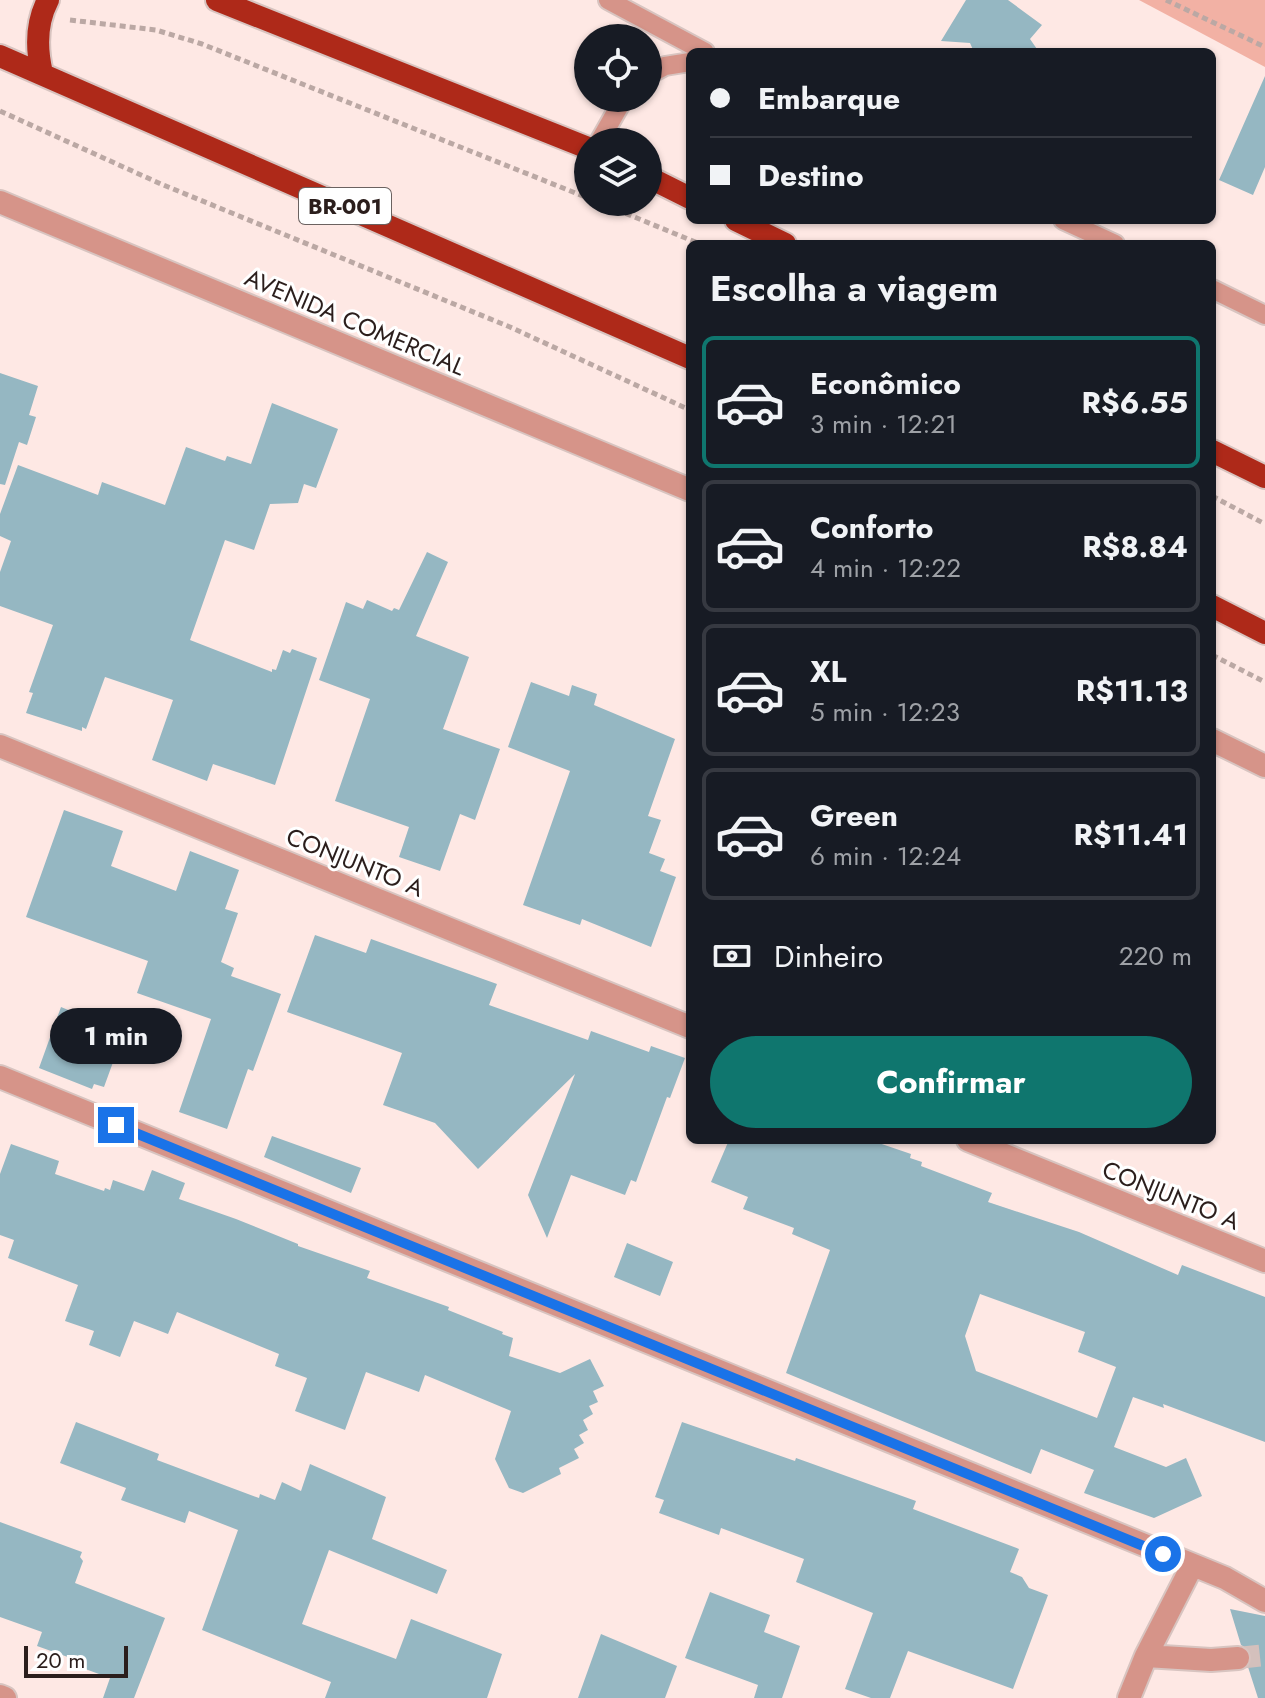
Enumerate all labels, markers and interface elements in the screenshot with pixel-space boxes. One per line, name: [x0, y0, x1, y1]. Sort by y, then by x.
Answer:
map controls: [574, 24, 662, 216]
button: locate: [574, 24, 662, 112]
text: Embarque: [758, 77, 900, 120]
button: layers: [574, 128, 662, 216]
text: Destino: [758, 154, 864, 197]
road number: BR-001: [299, 188, 391, 224]
street label: AVENIDA COMERCIAL: [240, 260, 471, 384]
text: Escolha a viagem: [710, 262, 998, 314]
text: Econômico: [810, 362, 961, 405]
icon: car: [714, 366, 786, 438]
text: R$6.55: [1082, 381, 1188, 424]
text: 3 min · 12:21: [810, 405, 957, 443]
text: Conforto: [810, 506, 934, 549]
icon: car: [714, 510, 786, 582]
text: R$8.84: [1082, 525, 1188, 568]
text: 4 min · 12:22: [810, 549, 961, 587]
text: XL: [810, 650, 846, 693]
icon: car: [714, 654, 786, 726]
text: R$11.13: [1076, 669, 1188, 712]
text: 5 min · 12:23: [810, 693, 960, 731]
text: Green: [810, 794, 898, 837]
icon: car: [714, 798, 786, 870]
text: R$11.41: [1074, 813, 1188, 856]
street label: CONJUNTO A: [281, 819, 429, 906]
text: 6 min · 12:24: [810, 837, 961, 875]
icon: cash: [710, 934, 754, 978]
text: Dinheiro: [774, 935, 883, 978]
text: 220 m: [1119, 937, 1192, 975]
callout: 1 min: [50, 1009, 182, 1065]
text: 1 min: [84, 1017, 148, 1055]
button: Confirmar: [710, 1036, 1192, 1128]
route end: [98, 1107, 134, 1143]
street label: CONJUNTO A: [1097, 1152, 1245, 1239]
route start: [1145, 1536, 1181, 1572]
scale bar: [24, 1642, 128, 1678]
text: 20 m: [36, 1644, 85, 1676]

